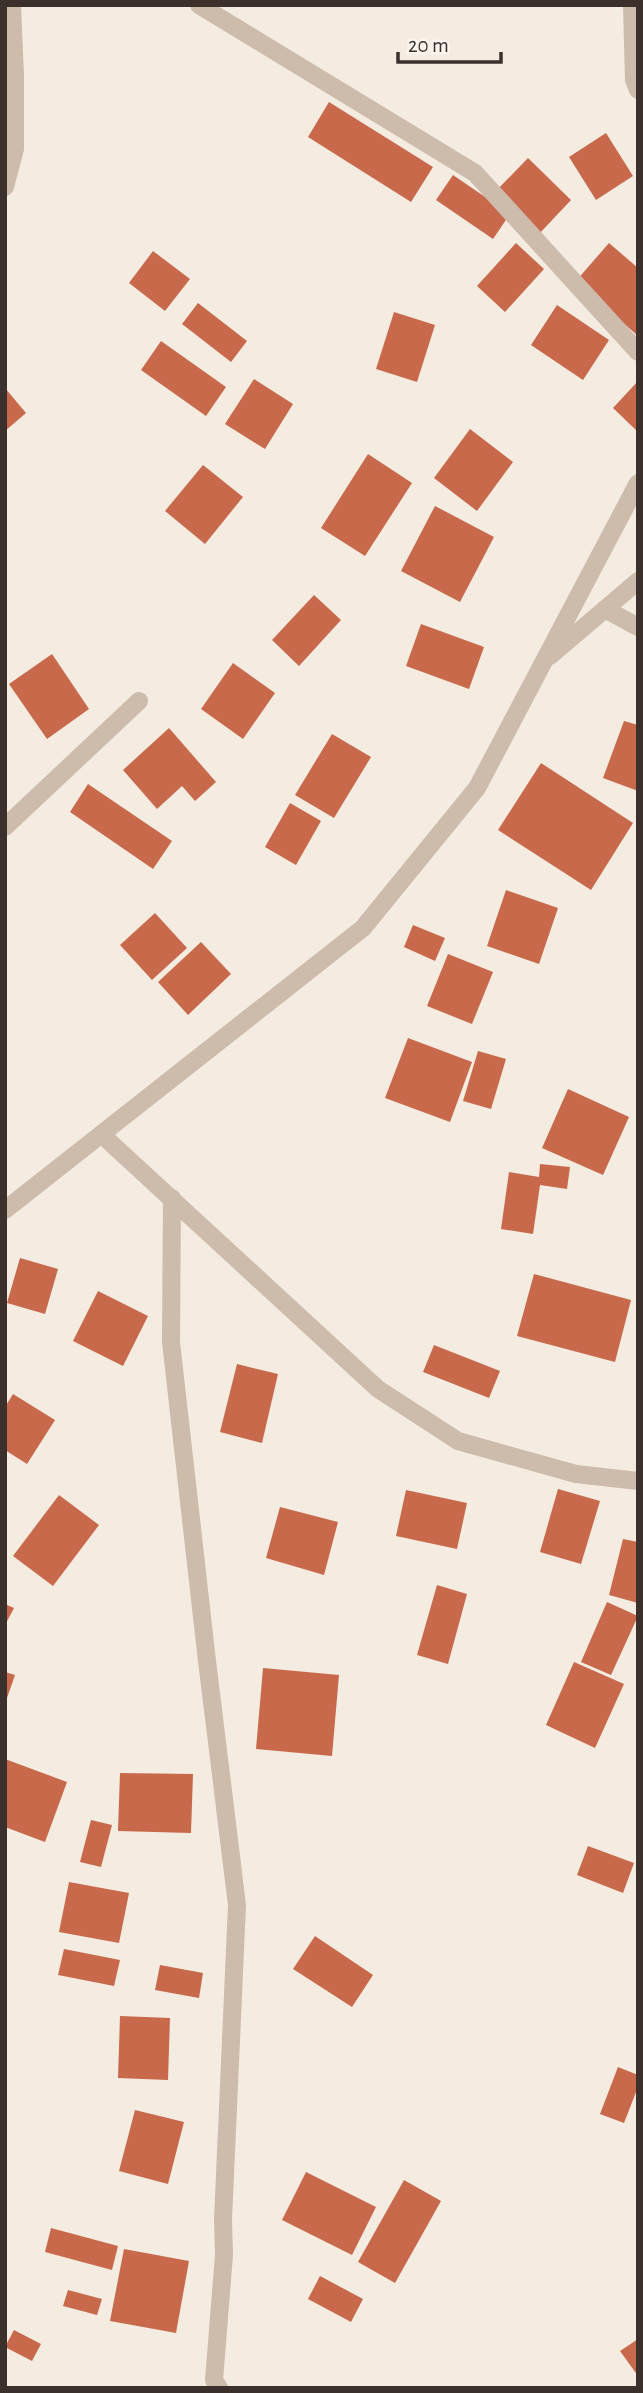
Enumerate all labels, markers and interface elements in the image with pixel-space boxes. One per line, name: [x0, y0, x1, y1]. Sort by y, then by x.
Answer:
scale bar: [398, 21, 501, 65]
text: 20 m: [408, 35, 449, 56]

